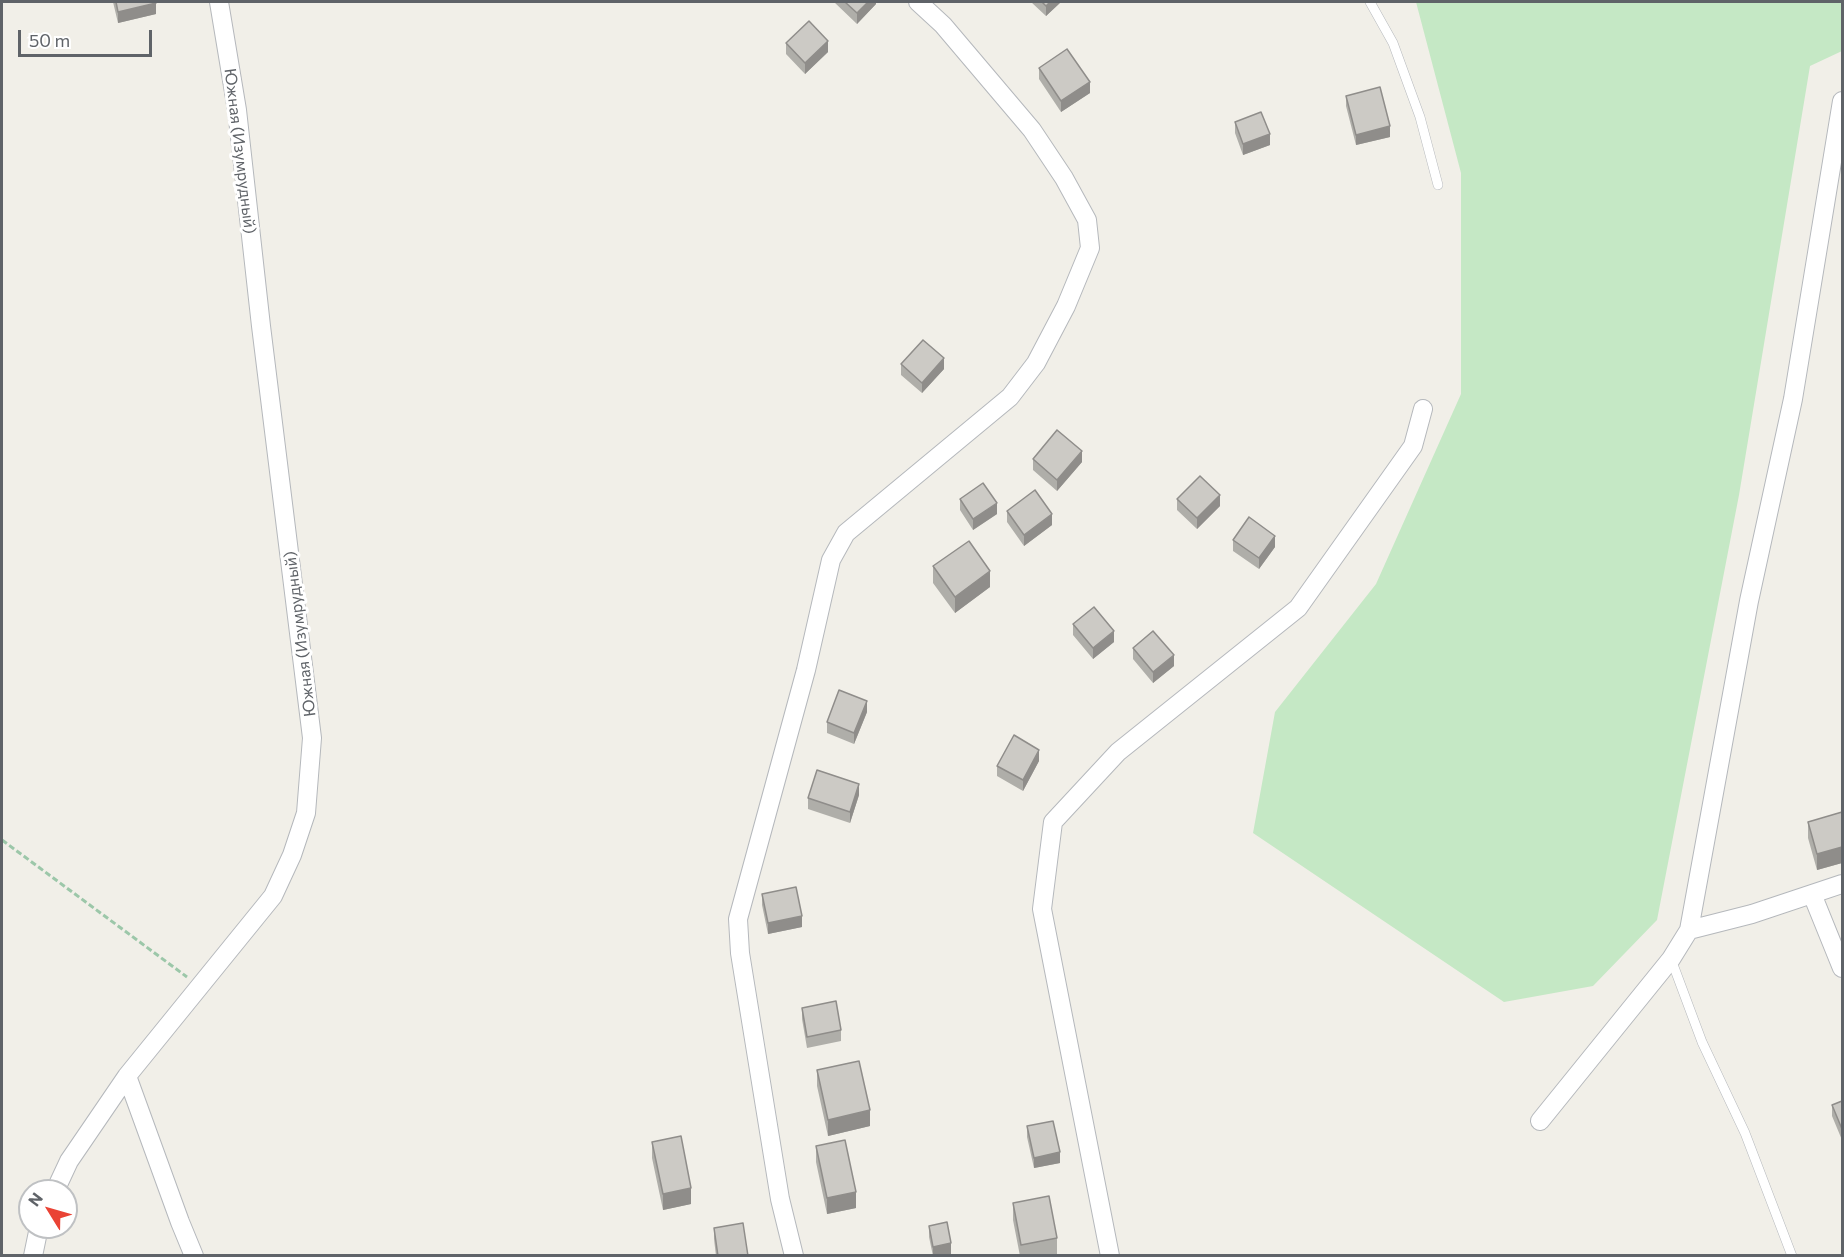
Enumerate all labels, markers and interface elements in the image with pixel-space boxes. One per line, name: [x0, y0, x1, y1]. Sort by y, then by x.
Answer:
scale bar: [21, 18, 154, 56]
text: 50 m: [29, 29, 70, 51]
street label: Южная (Изумрудный): [220, 67, 260, 235]
street label: Южная (Изумрудный): [280, 550, 320, 718]
north arrow: [18, 1179, 78, 1239]
text: N: [24, 1189, 46, 1210]

